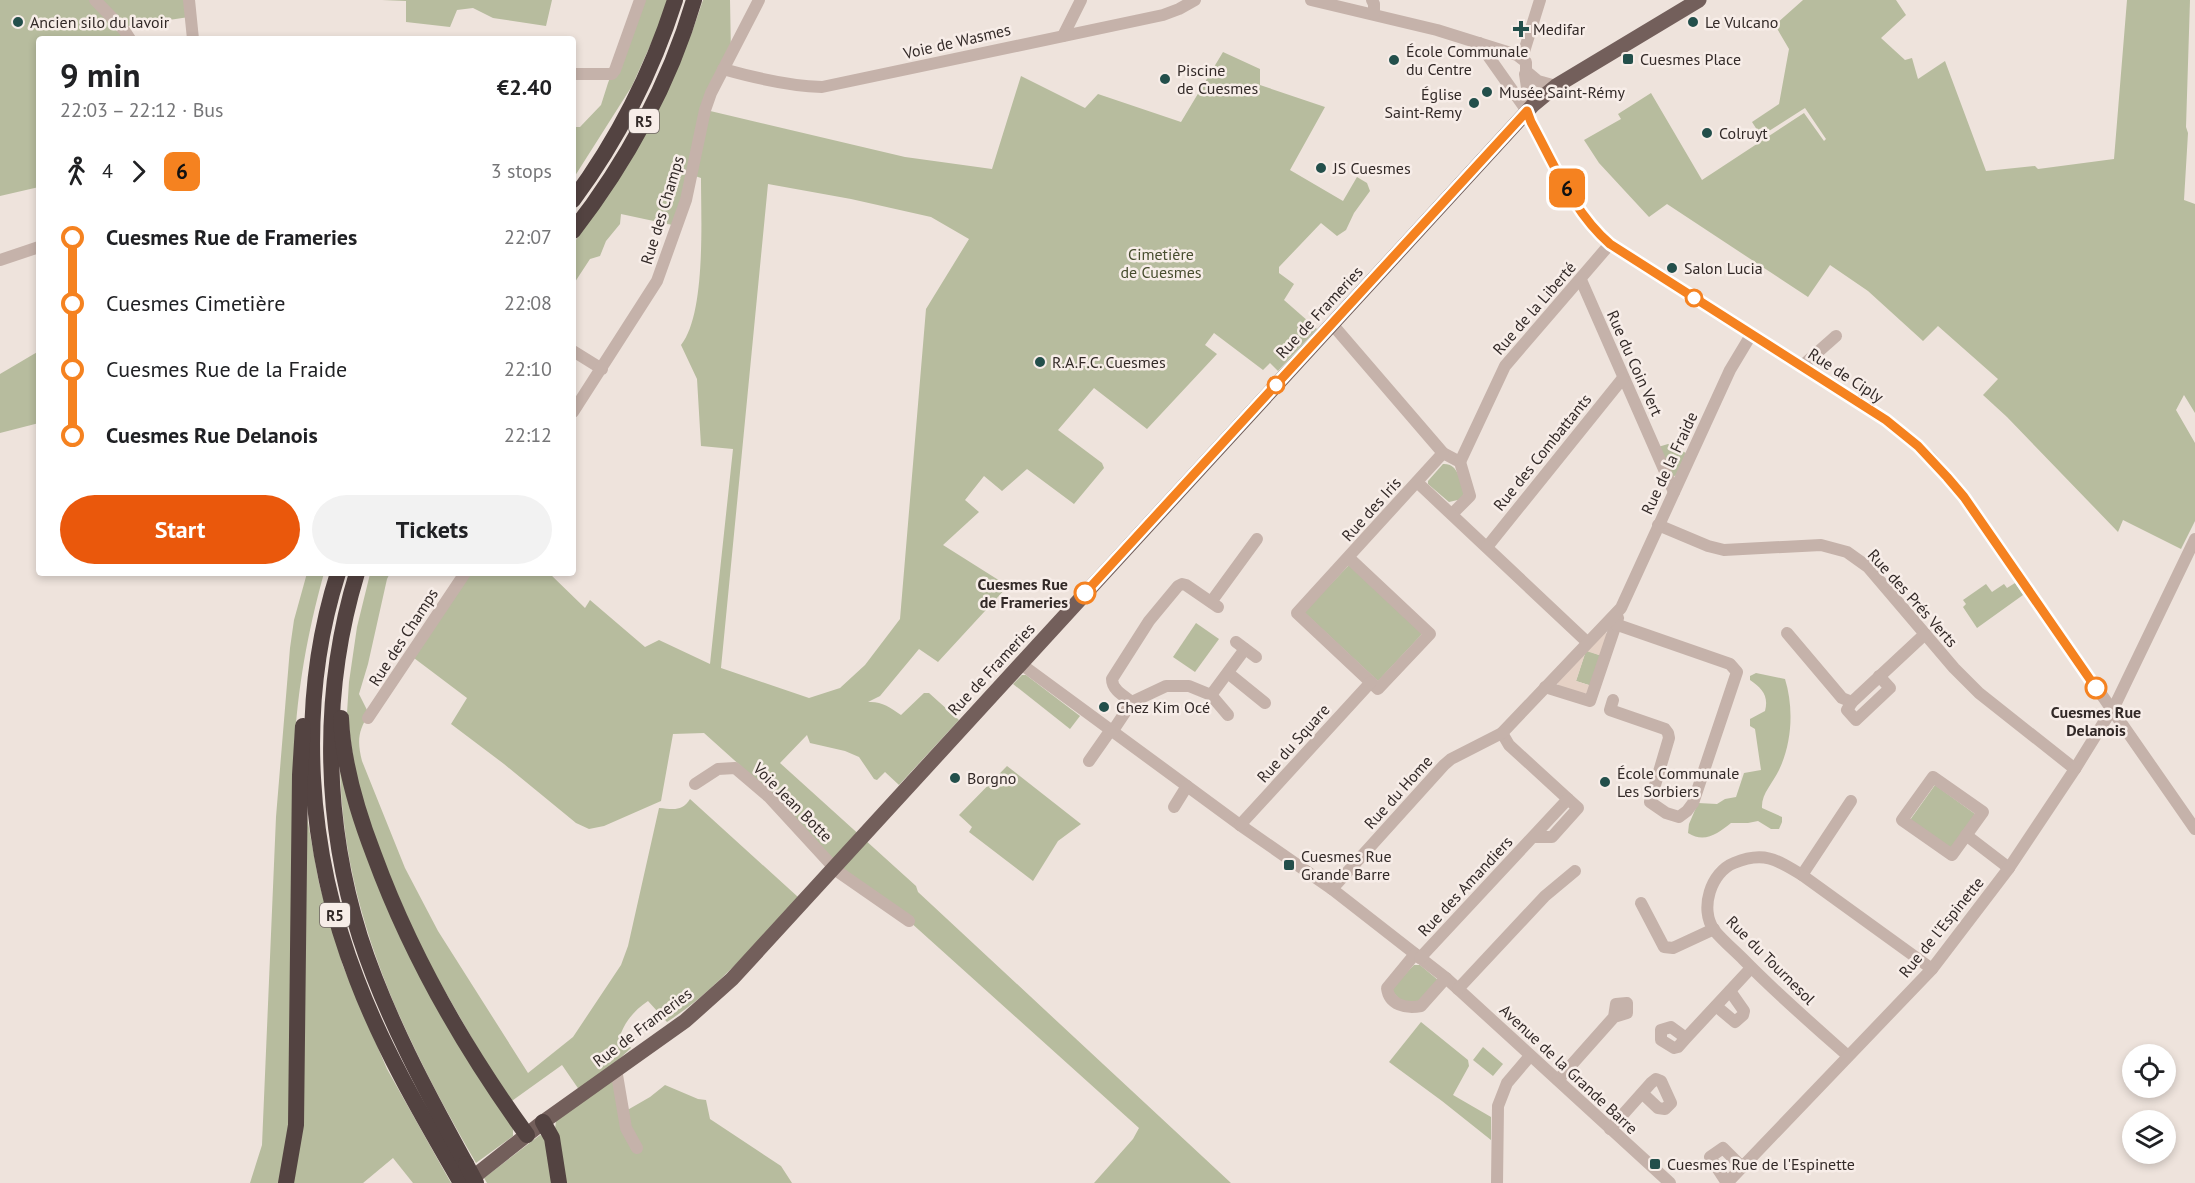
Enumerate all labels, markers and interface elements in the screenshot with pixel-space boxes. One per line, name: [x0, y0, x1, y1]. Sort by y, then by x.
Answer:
place label: Ancien silo du lavoir: [30, 12, 170, 32]
place label: Le Vulcano: [1705, 12, 1778, 32]
marker: Ancien silo du lavoir: [11, 15, 25, 29]
marker: Le Vulcano: [1686, 15, 1700, 29]
street label: Voie de Wasmes: [901, 19, 1013, 63]
place label: Medifar: [1533, 19, 1586, 39]
marker: Medifar: [1514, 22, 1528, 36]
place label: École Communale du Centre: [1406, 41, 1528, 79]
place label: Cuesmes Place: [1640, 49, 1741, 69]
marker: Cuesmes Place: [1621, 52, 1635, 66]
text: 9 min: [60, 53, 141, 96]
marker: École Communale du Centre: [1387, 53, 1401, 67]
place label: Piscine de Cuesmes: [1177, 60, 1258, 98]
marker: Piscine de Cuesmes: [1158, 72, 1172, 86]
text: €2.40: [497, 73, 552, 101]
place label: Musée Saint-Rémy: [1499, 82, 1625, 102]
place label: Église Saint-Remy: [1385, 84, 1463, 122]
marker: Musée Saint-Rémy: [1480, 85, 1494, 99]
marker: Église Saint-Remy: [1467, 96, 1481, 110]
text: 22:03 – 22:12 · Bus: [60, 97, 224, 123]
road number: R5: [629, 109, 659, 133]
place label: Colruyt: [1719, 123, 1768, 143]
marker: Colruyt: [1700, 126, 1714, 140]
street label: Rue des Champs: [636, 153, 688, 267]
icon: walk: [60, 155, 93, 188]
icon: forward: [122, 155, 155, 188]
text: 4: [102, 158, 113, 184]
text: 6: [176, 158, 188, 185]
text: 3 stops: [491, 158, 552, 184]
place label: JS Cuesmes: [1332, 158, 1411, 178]
marker: JS Cuesmes: [1314, 161, 1328, 175]
line badge: 6: [1548, 168, 1586, 207]
text: 6: [1561, 175, 1573, 202]
text: Cuesmes Rue de Frameries: [106, 223, 357, 251]
text: 22:07: [504, 224, 552, 250]
park label: Cimetière de Cuesmes: [1120, 244, 1202, 282]
street label: Rue de la Liberté: [1488, 257, 1580, 359]
place label: Salon Lucia: [1684, 258, 1763, 278]
marker: Salon Lucia: [1665, 261, 1679, 275]
street label: Rue de Frameries: [1271, 262, 1367, 362]
text: Cuesmes Cimetière: [106, 289, 285, 317]
unlabelled marker: [1685, 289, 1703, 307]
text: 22:08: [504, 290, 552, 316]
street label: Rue du Coin Vert: [1603, 307, 1667, 419]
street label: Rue de Ciply: [1805, 343, 1888, 407]
place label: R.A.F.C. Cuesmes: [1052, 352, 1166, 372]
text: Cuesmes Rue de la Fraide: [106, 355, 347, 383]
marker: R.A.F.C. Cuesmes: [1033, 355, 1047, 369]
text: 22:10: [504, 356, 552, 382]
unlabelled marker: [1267, 376, 1285, 394]
street label: Rue des Combattants: [1489, 389, 1595, 514]
street label: Rue de la Fraide: [1636, 408, 1702, 518]
text: Cuesmes Rue Delanois: [106, 421, 318, 449]
text: 22:12: [504, 422, 552, 448]
street label: Rue des Iris: [1337, 473, 1405, 545]
button: Start: [60, 495, 300, 564]
button: Tickets: [312, 495, 552, 564]
street label: Rue des Prés Verts: [1864, 545, 1962, 651]
place label: Cuesmes Rue de Frameries: [978, 574, 1068, 612]
marker: Cuesmes Rue de Frameries: [1074, 582, 1096, 604]
street label: Rue des Champs: [364, 584, 442, 690]
street label: Rue de Frameries: [943, 619, 1039, 719]
marker: Cuesmes Rue Delanois: [2085, 677, 2107, 699]
place label: Chez Kim Océ: [1116, 697, 1210, 717]
street label: Rue du Square: [1252, 699, 1334, 787]
marker: Chez Kim Océ: [1097, 700, 1111, 714]
place label: Cuesmes Rue Delanois: [2051, 702, 2141, 740]
street label: Rue du Home: [1360, 751, 1436, 833]
street label: Voie Jean Botte: [748, 757, 837, 846]
place label: École Communale Les Sorbiers: [1617, 763, 1739, 801]
place label: Borgno: [967, 768, 1016, 788]
marker: Borgno: [948, 771, 962, 785]
marker: École Communale Les Sorbiers: [1598, 775, 1612, 789]
street label: Rue des Amandiers: [1413, 832, 1517, 940]
place label: Cuesmes Rue Grande Barre: [1301, 846, 1392, 884]
marker: Cuesmes Rue Grande Barre: [1282, 858, 1296, 872]
street label: Rue de l'Espinette: [1894, 873, 1988, 981]
road number: R5: [320, 903, 350, 927]
street label: Rue du Tournesol: [1722, 911, 1820, 1009]
street label: Rue de Frameries: [589, 983, 696, 1071]
street label: Avenue de la Grande Barre: [1496, 1000, 1642, 1138]
map controls: [2122, 1044, 2176, 1164]
button: locate: [2122, 1044, 2176, 1098]
button: layers: [2122, 1110, 2176, 1164]
place label: Cuesmes Rue de l'Espinette: [1667, 1154, 1855, 1174]
marker: Cuesmes Rue de l'Espinette: [1648, 1157, 1662, 1171]

